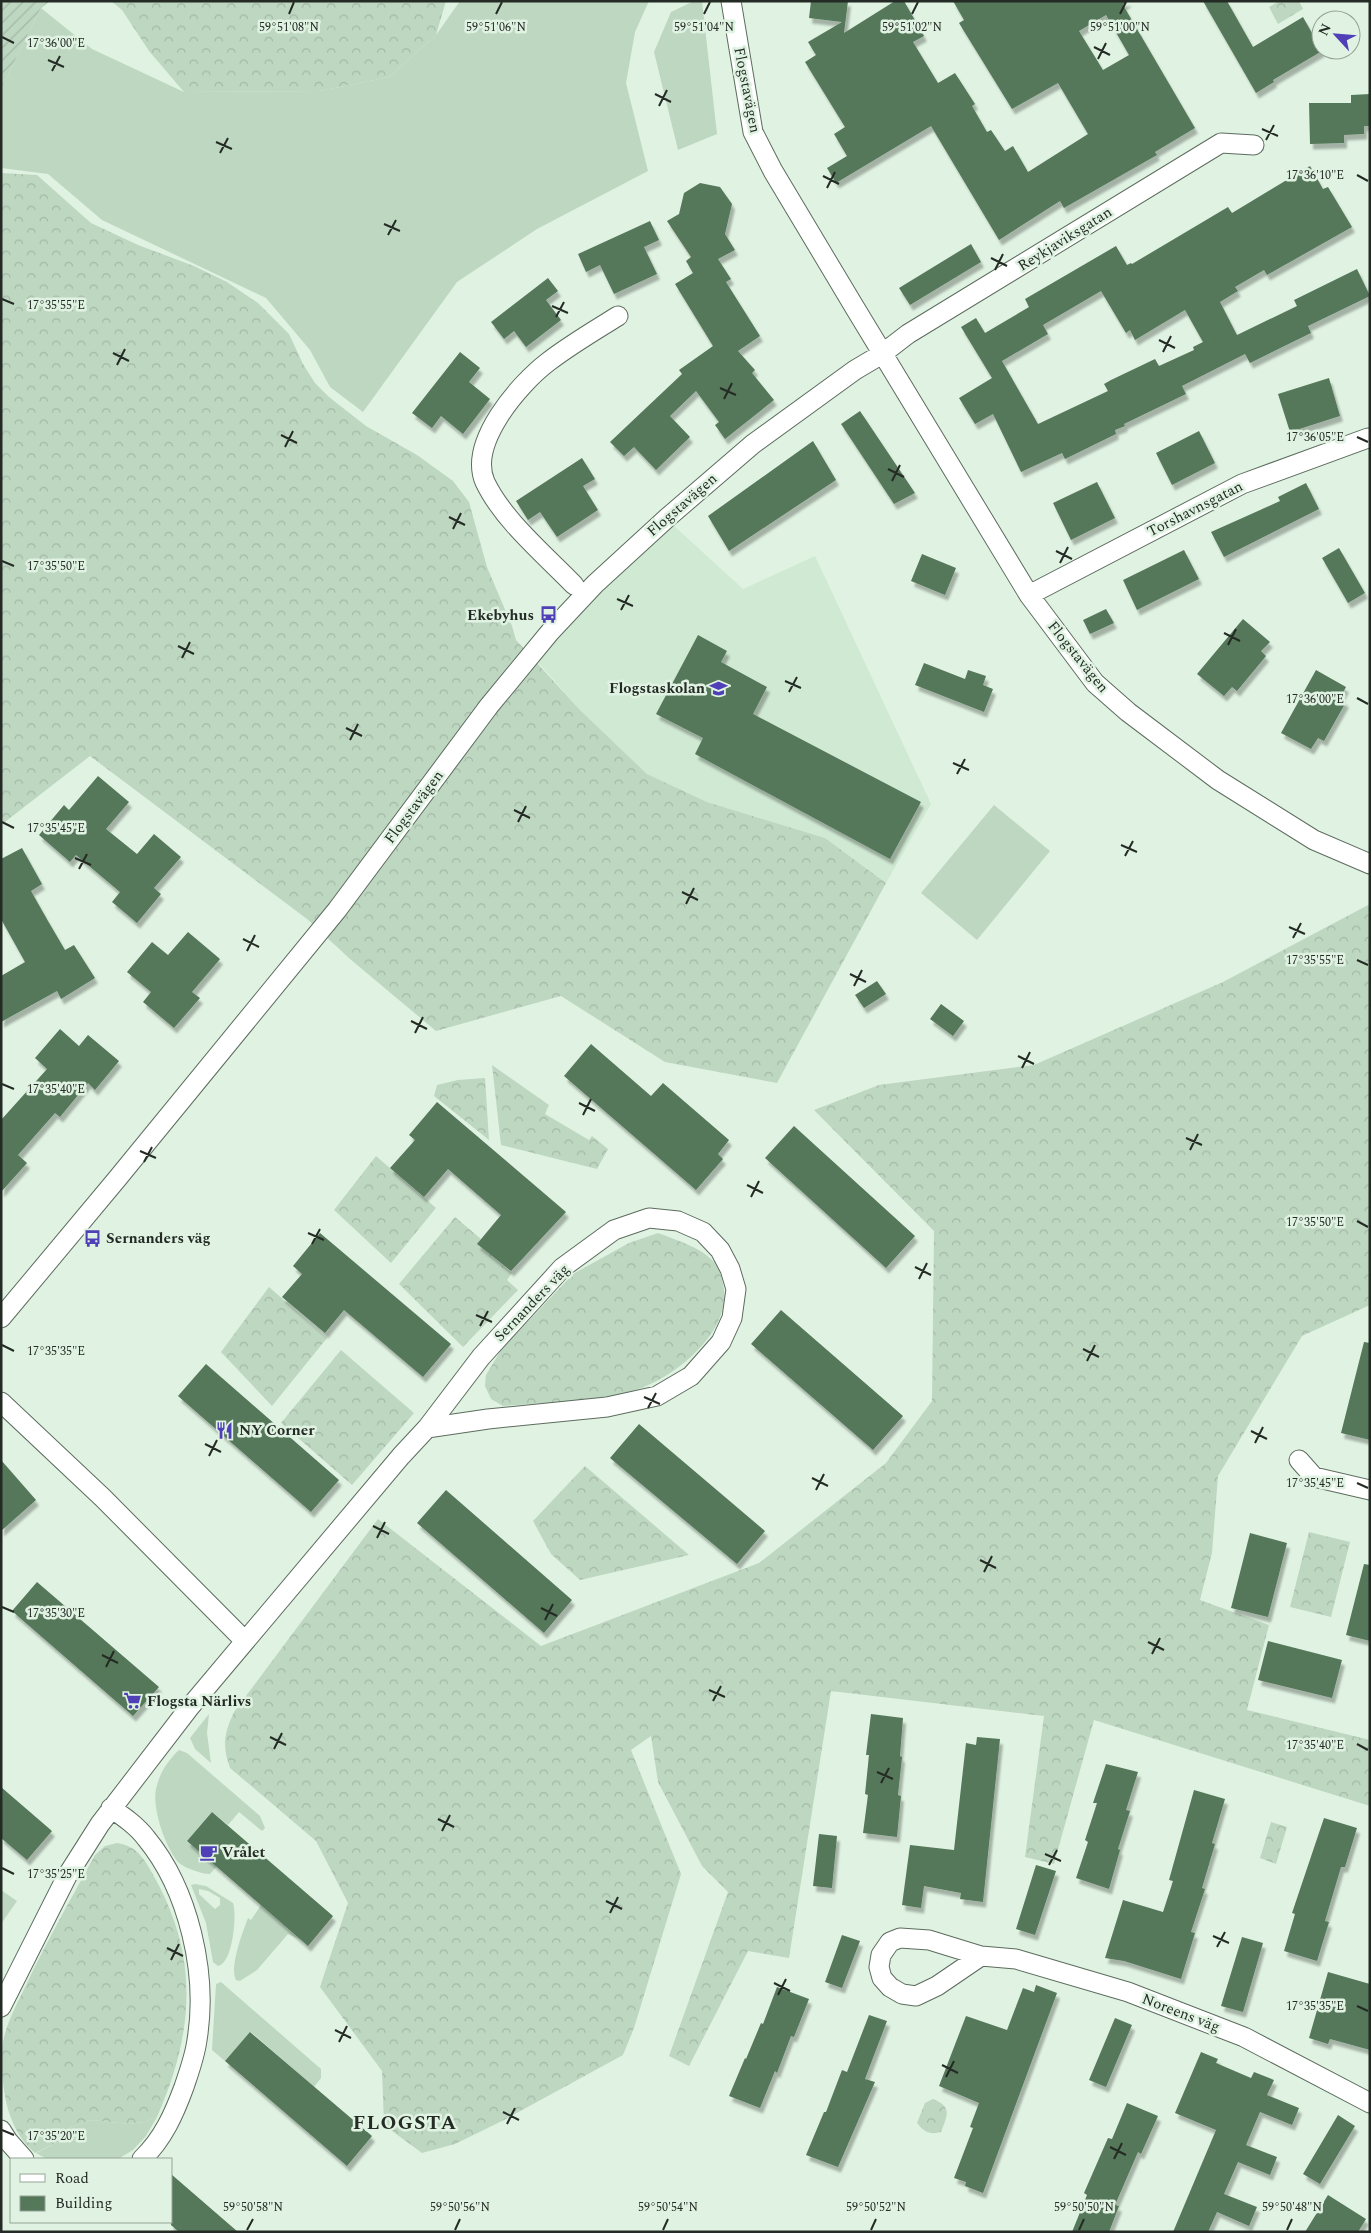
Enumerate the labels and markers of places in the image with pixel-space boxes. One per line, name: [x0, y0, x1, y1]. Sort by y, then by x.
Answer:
place label: Ekebyhus: [467, 604, 534, 627]
bus stop icon: Ekebyhus: [538, 605, 558, 625]
place label: Flogstaskolan: [609, 677, 705, 700]
school or university icon: Flogstaskolan: [709, 678, 729, 698]
place label: Sernanders väg: [106, 1227, 211, 1250]
bus stop icon: Sernanders väg: [82, 1228, 102, 1248]
place label: NY Corner: [239, 1419, 315, 1442]
restaurant icon: NY Corner: [215, 1420, 235, 1440]
place label: Flogsta Närlivs: [147, 1690, 251, 1713]
supermarket icon: Flogsta Närlivs: [123, 1691, 143, 1711]
place label: Vrålet: [222, 1841, 265, 1864]
cafe icon: Vrålet: [198, 1842, 218, 1862]

